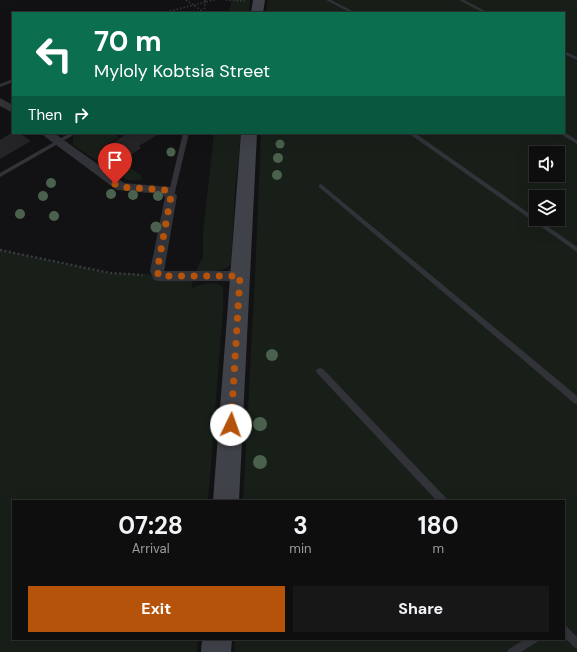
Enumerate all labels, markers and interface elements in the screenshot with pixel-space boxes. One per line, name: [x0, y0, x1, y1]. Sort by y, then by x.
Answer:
text: 70 m: [94, 23, 162, 60]
icon: left: [28, 28, 80, 80]
text: Myloly Kobtsia Street: [94, 59, 270, 83]
icon: right: [70, 104, 92, 126]
text: Then: [28, 105, 62, 125]
pin: [98, 143, 132, 184]
map controls: [529, 146, 565, 226]
button: sound: [529, 146, 565, 182]
icon: arrive: [104, 149, 126, 171]
button: layers: [529, 190, 565, 226]
position arrow: [210, 404, 252, 446]
text: 07:28: [118, 510, 183, 541]
text: 3: [293, 510, 308, 541]
text: 180: [418, 510, 459, 541]
text: Arrival: [132, 540, 170, 557]
text: min: [289, 540, 311, 557]
text: m: [432, 540, 444, 557]
button: Exit: [28, 586, 285, 632]
button: Share: [293, 586, 549, 632]

